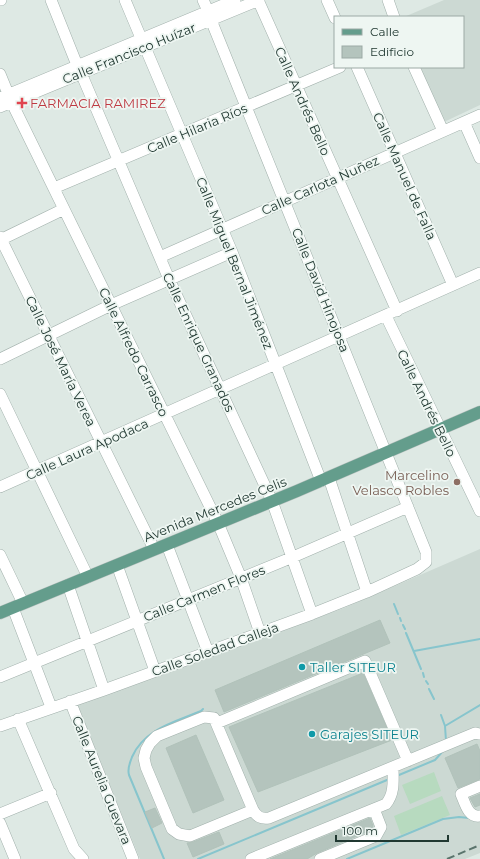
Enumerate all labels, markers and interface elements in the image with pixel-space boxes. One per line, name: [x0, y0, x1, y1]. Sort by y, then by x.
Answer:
legend: [334, 16, 464, 68]
street label: Calle Francisco Huízar: [60, 19, 198, 87]
text: Calle: [370, 24, 399, 39]
street label: Calle Andrés Bello: [272, 44, 334, 158]
text: Edificio: [370, 44, 414, 59]
place label: FARMACIA RAMIREZ: [30, 95, 166, 111]
marker: FARMACIA RAMIREZ: [17, 98, 27, 108]
street label: Calle Hilaria Ríos: [144, 100, 250, 156]
street label: Calle Manuel de Falla: [370, 110, 440, 242]
street label: Calle Carlota Nuñez: [259, 152, 382, 218]
street label: Calle Miguel Bernal Jiménez: [193, 175, 277, 352]
street label: Calle David Hinojosa: [289, 225, 353, 355]
street label: Calle Enrique Granados: [160, 270, 238, 414]
street label: Calle Alfredo Carrasco: [96, 285, 172, 419]
street label: Calle José María Verea: [22, 293, 100, 429]
street label: Calle Andrés Bello: [394, 347, 460, 459]
street label: Calle Laura Apodaca: [23, 415, 151, 483]
place label: Marcelino Velasco Robles: [352, 467, 449, 498]
street label: Avenida Mercedes Celis: [141, 473, 289, 545]
marker: Marcelino Velasco Robles: [452, 477, 462, 487]
street label: Calle Carmen Flores: [141, 561, 267, 625]
street label: Calle Soledad Calleja: [149, 619, 281, 679]
place label: Taller SITEUR: [310, 659, 396, 675]
marker: Taller SITEUR: [297, 662, 307, 672]
street label: Calle Aurelia Guevara: [69, 713, 135, 847]
place label: Garajes SITEUR: [320, 726, 419, 742]
marker: Garajes SITEUR: [307, 729, 317, 739]
scale bar: [336, 817, 448, 843]
text: 100 m: [342, 823, 378, 838]

